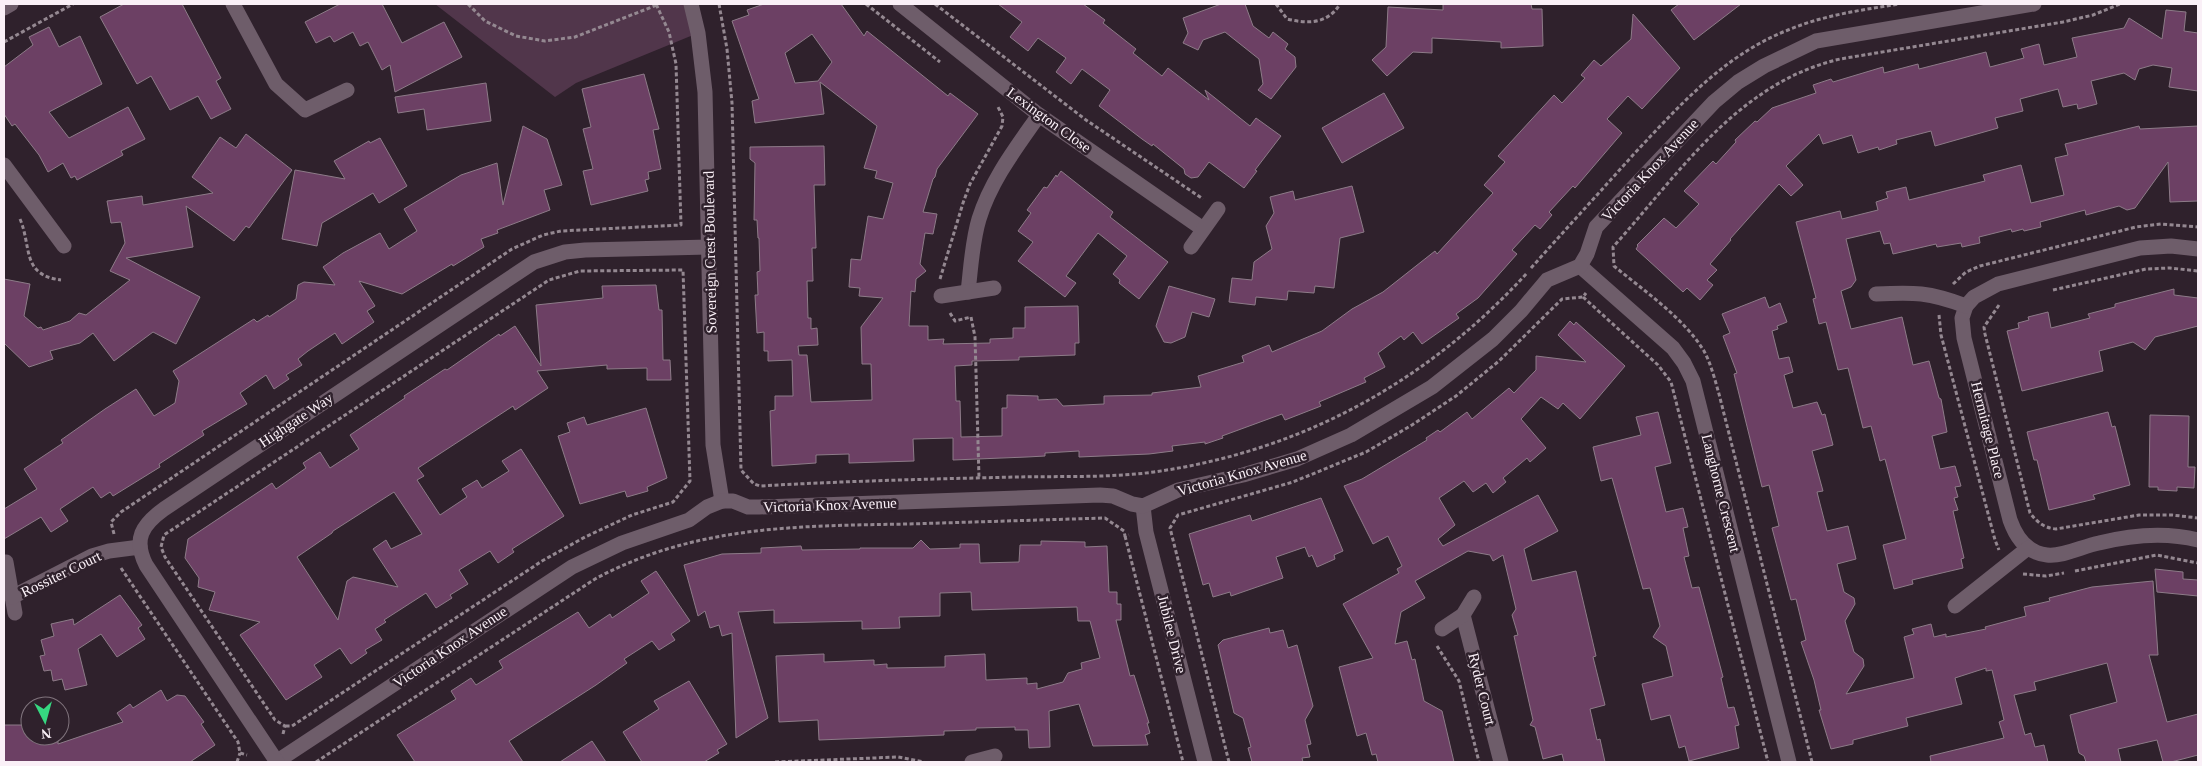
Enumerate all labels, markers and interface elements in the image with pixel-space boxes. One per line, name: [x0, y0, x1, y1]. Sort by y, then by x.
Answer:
street label: Lexington Close: [1004, 84, 1094, 156]
street label: Victoria Knox Avenue: [1599, 115, 1702, 224]
street label: Sovereign Crest Boulevard: [701, 170, 719, 333]
street label: Hermitage Place: [1968, 380, 2008, 481]
street label: Highgate Way: [256, 389, 336, 451]
street label: Langhorne Crescent: [1699, 432, 1744, 555]
street label: Victoria Knox Avenue: [1175, 447, 1309, 499]
street label: Victoria Knox Avenue: [763, 495, 897, 515]
street label: Rossiter Court: [18, 547, 104, 600]
street label: Jubilee Drive: [1155, 593, 1190, 675]
street label: Victoria Knox Avenue: [390, 603, 510, 691]
street label: Ryder Court: [1465, 651, 1499, 728]
north arrow: [20, 696, 70, 746]
text: N: [40, 725, 52, 741]

